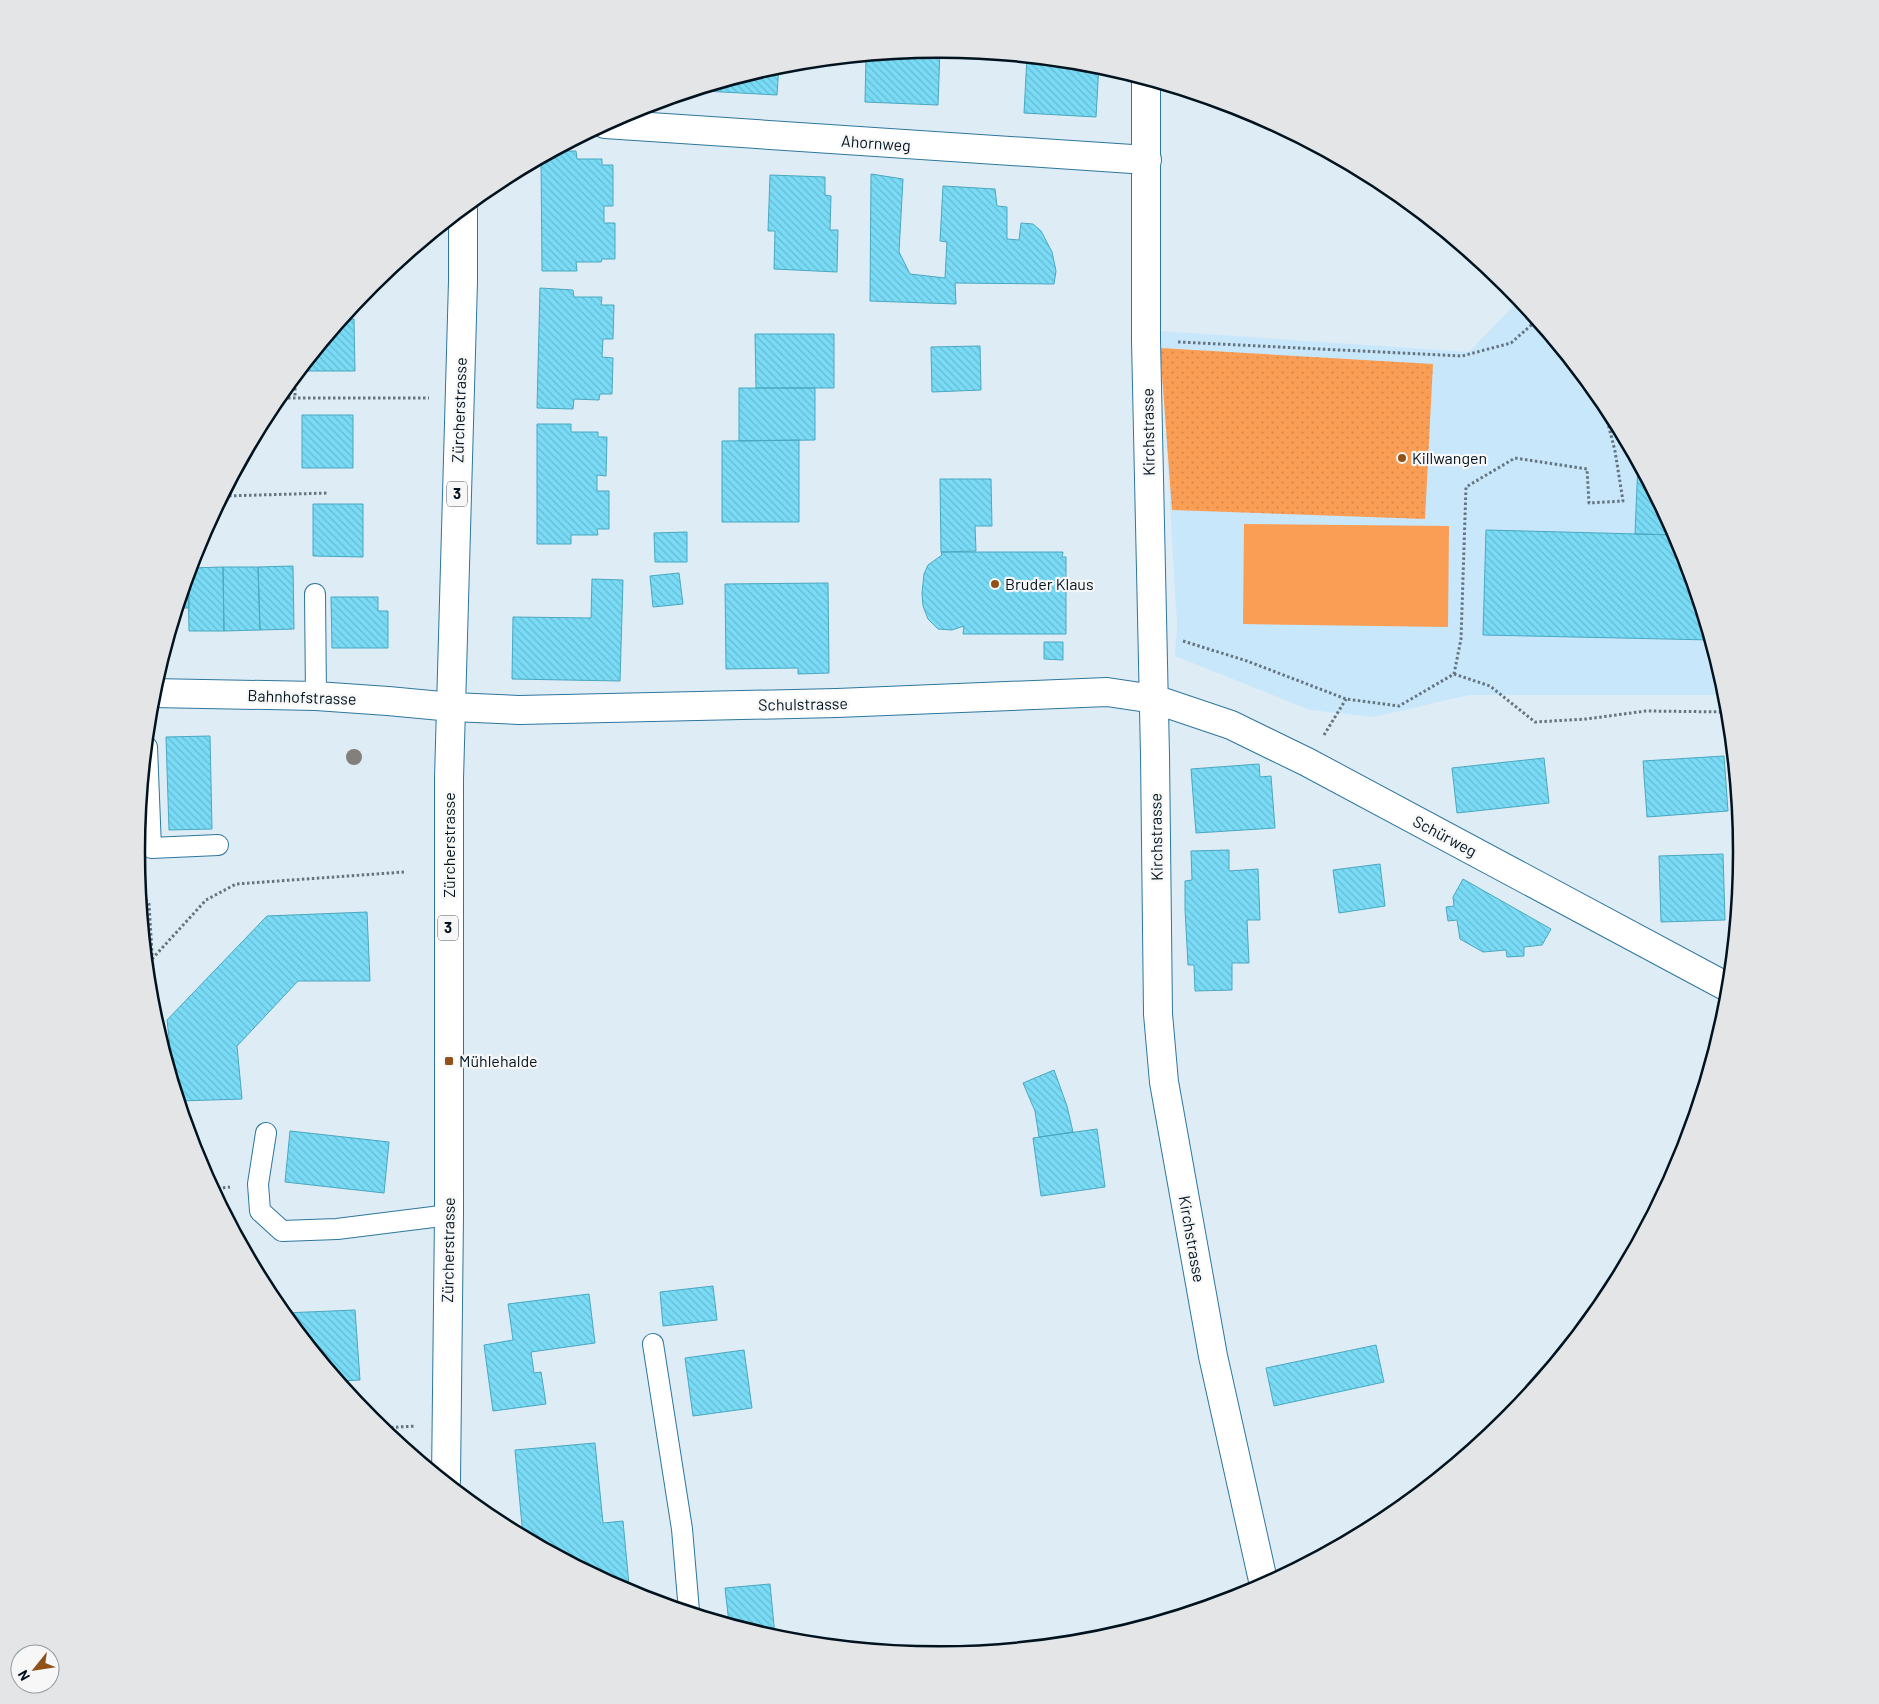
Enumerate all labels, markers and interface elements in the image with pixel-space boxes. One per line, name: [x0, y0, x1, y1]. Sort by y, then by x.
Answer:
street label: Ahornweg: [841, 131, 911, 154]
street label: Zürcherstrasse: [447, 357, 470, 463]
street label: Kirchstrasse: [1137, 388, 1158, 476]
place label: Killwangen: [1412, 448, 1487, 467]
marker: Killwangen: [1396, 452, 1408, 464]
road number: 3: [447, 482, 467, 506]
place label: Bruder Klaus: [1005, 574, 1094, 593]
marker: Bruder Klaus: [989, 578, 1001, 590]
street label: Bahnhofstrasse: [247, 685, 357, 708]
street label: Schulstrasse: [758, 693, 848, 714]
street label: Zürcherstrasse: [439, 792, 458, 898]
street label: Kirchstrasse: [1145, 793, 1166, 881]
street label: Schürweg: [1410, 811, 1480, 860]
road number: 3: [438, 916, 458, 940]
place label: Mühlehalde: [459, 1051, 538, 1070]
marker: Mühlehalde: [443, 1055, 455, 1067]
street label: Kirchstrasse: [1176, 1194, 1209, 1284]
street label: Zürcherstrasse: [437, 1197, 458, 1303]
north arrow: [10, 1644, 60, 1694]
text: N: [14, 1667, 33, 1684]

